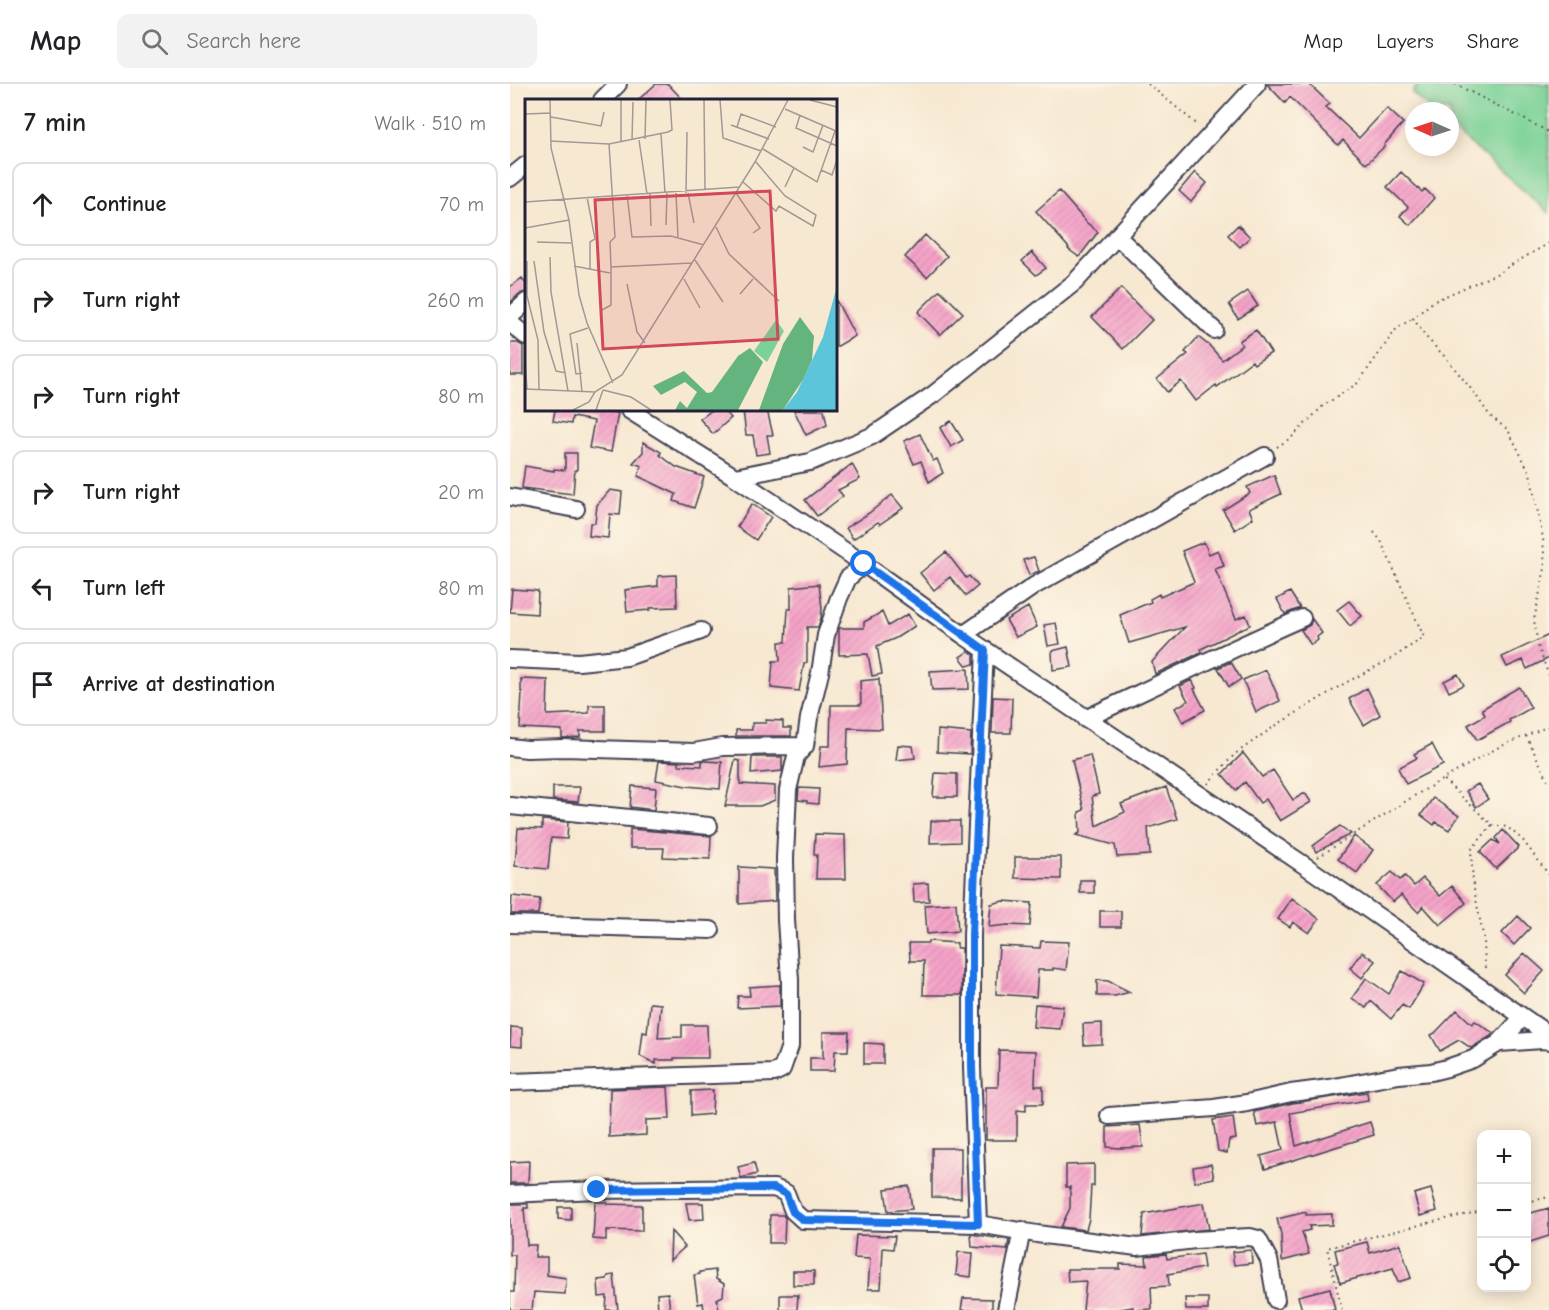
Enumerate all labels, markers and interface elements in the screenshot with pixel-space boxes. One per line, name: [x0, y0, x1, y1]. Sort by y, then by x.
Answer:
search box: [117, 14, 537, 68]
text: Map: [30, 25, 81, 57]
icon: search: [138, 25, 171, 58]
text: Search here: [186, 28, 301, 54]
text: Map: [1304, 29, 1343, 53]
text: Layers: [1376, 29, 1434, 53]
text: Share: [1467, 29, 1519, 53]
inset map: [525, 99, 837, 411]
north arrow: [1405, 102, 1459, 156]
text: 7 min: [24, 108, 86, 138]
text: Walk · 510 m: [375, 112, 486, 135]
icon: ahead: [26, 188, 59, 221]
text: Continue: [83, 191, 166, 217]
text: 70 m: [439, 193, 484, 216]
icon: right: [26, 284, 59, 317]
text: Turn right: [83, 287, 180, 313]
text: 260 m: [427, 289, 484, 312]
icon: right: [26, 380, 59, 413]
text: Turn right: [83, 383, 180, 409]
text: 80 m: [438, 385, 484, 408]
icon: right: [26, 476, 59, 509]
text: Turn right: [83, 479, 180, 505]
text: 20 m: [438, 481, 484, 504]
route start: [850, 550, 876, 576]
icon: left: [26, 572, 59, 605]
text: Turn left: [83, 575, 165, 601]
text: 80 m: [438, 577, 484, 600]
icon: arrive: [26, 668, 59, 701]
text: Arrive at destination: [83, 671, 275, 697]
map controls: [1477, 1130, 1531, 1292]
button: +: [1477, 1130, 1531, 1184]
route end: [583, 1176, 609, 1202]
button: −: [1477, 1184, 1531, 1238]
button: locate: [1477, 1238, 1531, 1292]

